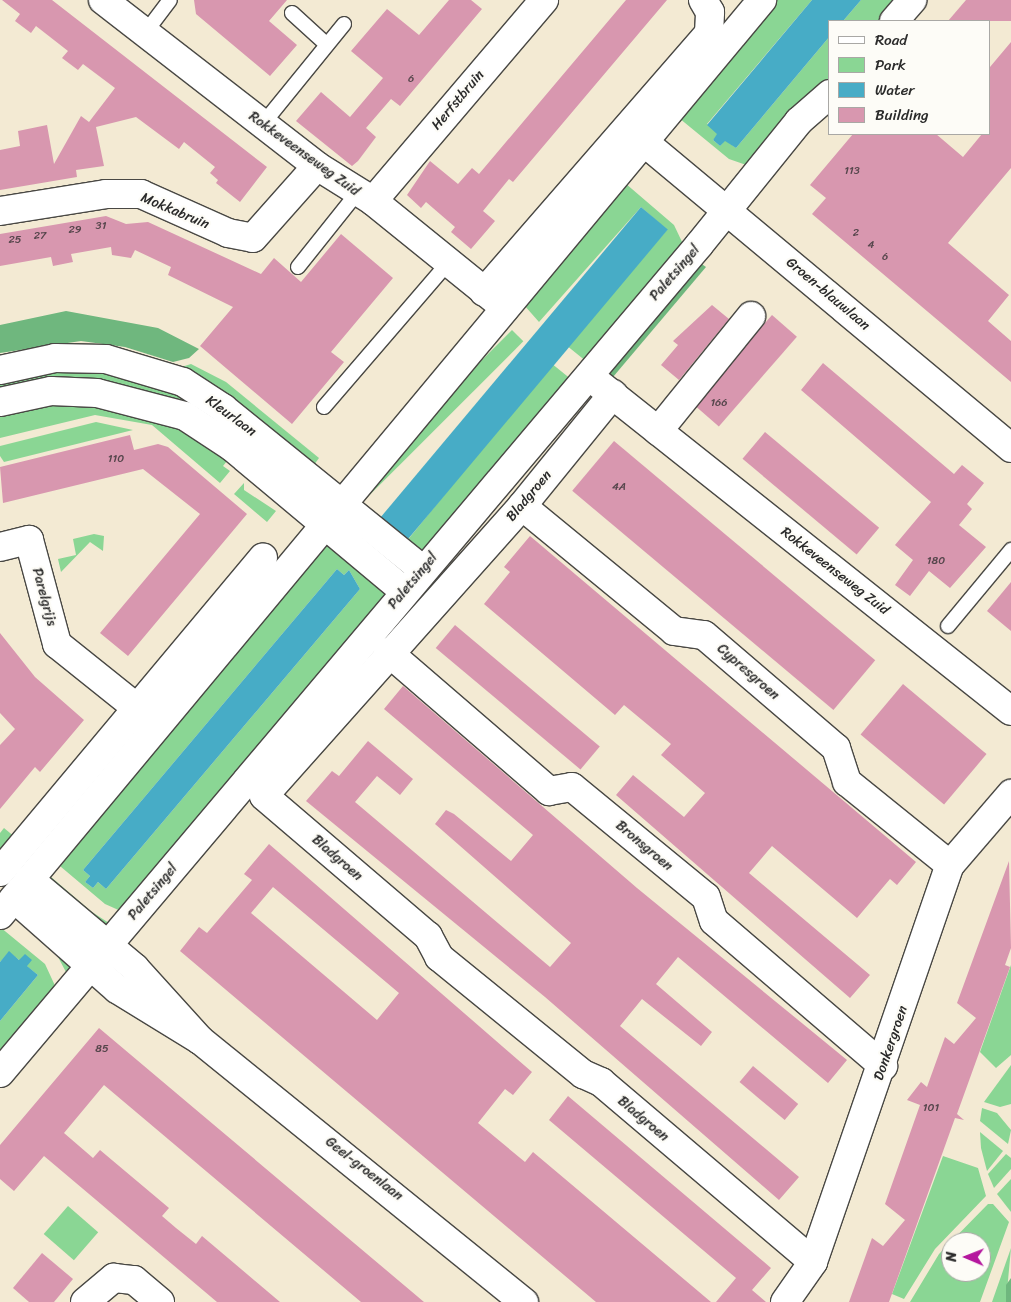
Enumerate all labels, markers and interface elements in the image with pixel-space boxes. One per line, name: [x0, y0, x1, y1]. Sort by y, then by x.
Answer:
legend: [828, 20, 991, 135]
text: Road: [875, 27, 907, 53]
text: Park: [875, 52, 906, 78]
street label: Herfstbruin: [428, 67, 488, 133]
house number: 6: [408, 72, 414, 86]
text: Water: [875, 77, 915, 103]
text: Building: [875, 102, 929, 128]
street label: Rokkeveenseweg Zuid: [245, 108, 363, 200]
house number: 113: [844, 164, 860, 178]
street label: Mokkabruin: [138, 189, 212, 233]
house number: 31: [96, 219, 106, 233]
house number: 29: [68, 223, 82, 237]
house number: 2: [853, 226, 859, 240]
house number: 27: [34, 229, 46, 243]
house number: 25: [8, 233, 22, 247]
house number: 4: [868, 238, 874, 252]
street label: Paletsingel: [646, 242, 704, 304]
house number: 6: [882, 250, 888, 264]
street label: Groen-blauwlaan: [783, 254, 873, 334]
street label: Kleurlaan: [202, 392, 260, 440]
house number: 166: [710, 396, 728, 410]
house number: 110: [108, 452, 124, 466]
street label: Bladgroen: [503, 467, 555, 525]
house number: 4A: [612, 480, 626, 494]
street label: Rokkeveenseweg Zuid: [778, 523, 892, 619]
street label: Paletsingel: [385, 549, 441, 613]
house number: 180: [927, 554, 945, 568]
street label: Parelgrijs: [28, 566, 60, 628]
street label: Cypresgroen: [713, 640, 783, 704]
street label: Bronsgroen: [612, 817, 676, 875]
street label: Bladgroen: [308, 832, 366, 884]
street label: Paletsingel: [125, 860, 181, 924]
street label: Donkergroen: [870, 1003, 912, 1083]
house number: 85: [95, 1042, 109, 1056]
street label: Bladgroen: [614, 1093, 672, 1145]
house number: 101: [923, 1101, 939, 1115]
street label: Geel-groenlaan: [322, 1134, 406, 1204]
north arrow: [941, 1232, 991, 1282]
text: N: [939, 1252, 964, 1262]

